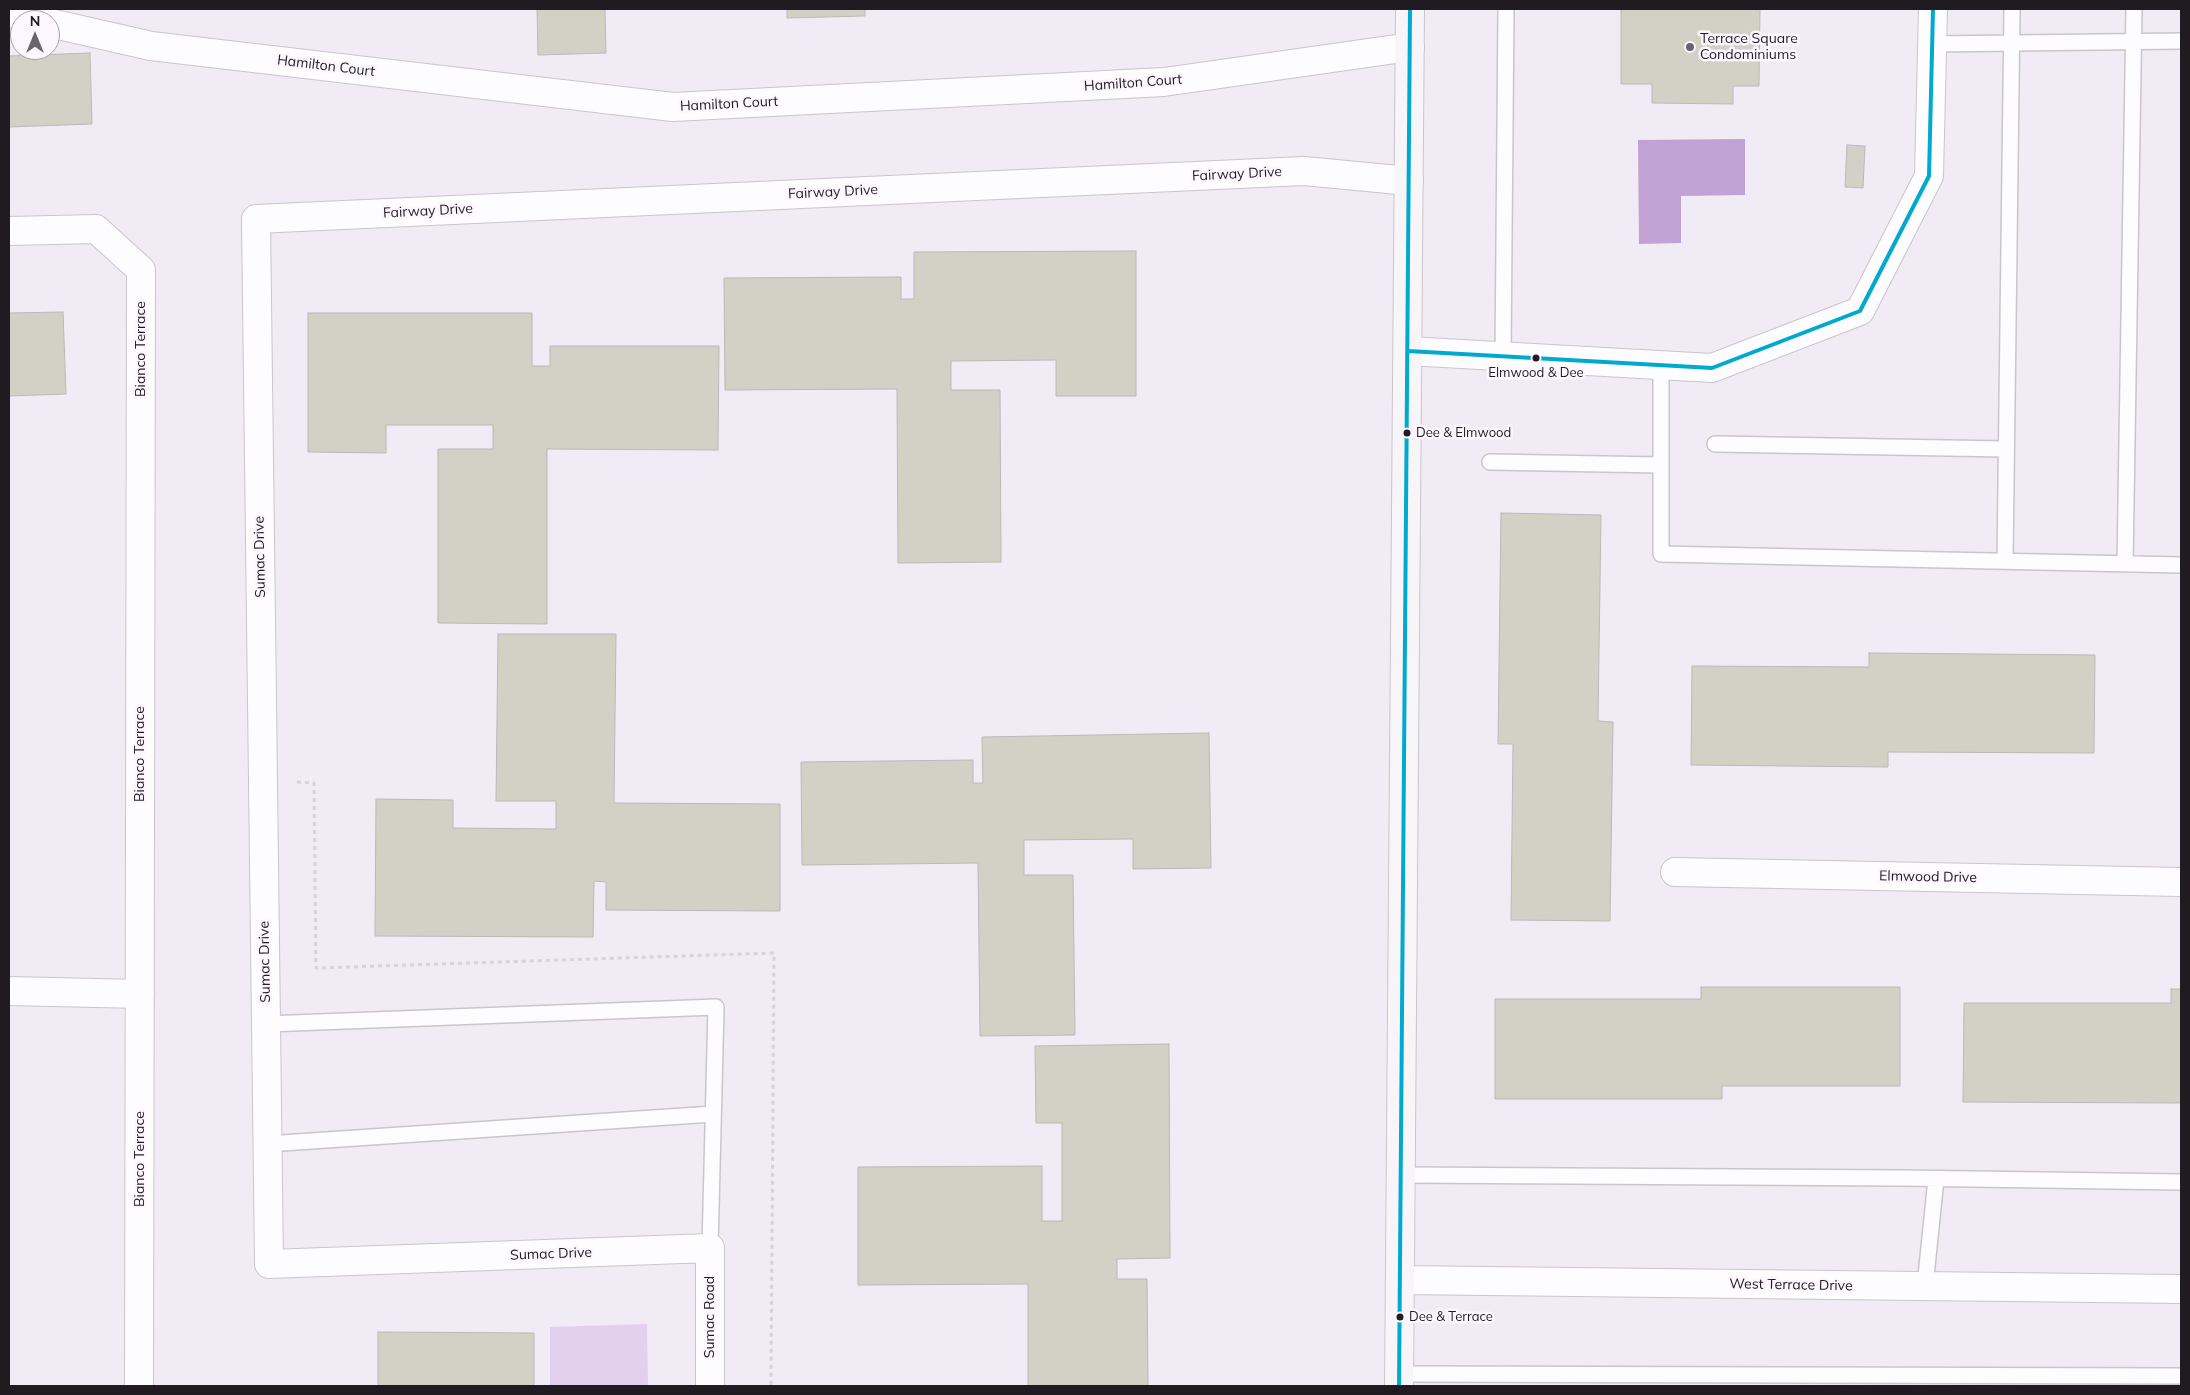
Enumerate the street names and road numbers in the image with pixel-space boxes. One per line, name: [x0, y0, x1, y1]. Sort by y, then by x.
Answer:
street label: Hamilton Court: [276, 52, 376, 80]
street label: Hamilton Court: [1083, 71, 1183, 95]
street label: Hamilton Court: [679, 93, 779, 115]
street label: Fairway Drive: [1192, 163, 1282, 185]
street label: Fairway Drive: [788, 181, 878, 203]
street label: Fairway Drive: [383, 200, 473, 222]
street label: Bianco Terrace: [133, 301, 149, 397]
street label: Sumac Drive: [251, 516, 269, 598]
street label: Bianco Terrace: [132, 706, 148, 802]
street label: Elmwood Drive: [1879, 868, 1977, 886]
street label: Sumac Drive: [256, 921, 274, 1003]
street label: Bianco Terrace: [132, 1111, 148, 1207]
street label: Sumac Drive: [510, 1244, 592, 1264]
street label: Sumac Road: [702, 1276, 718, 1358]
street label: West Terrace Drive: [1729, 1276, 1853, 1294]

